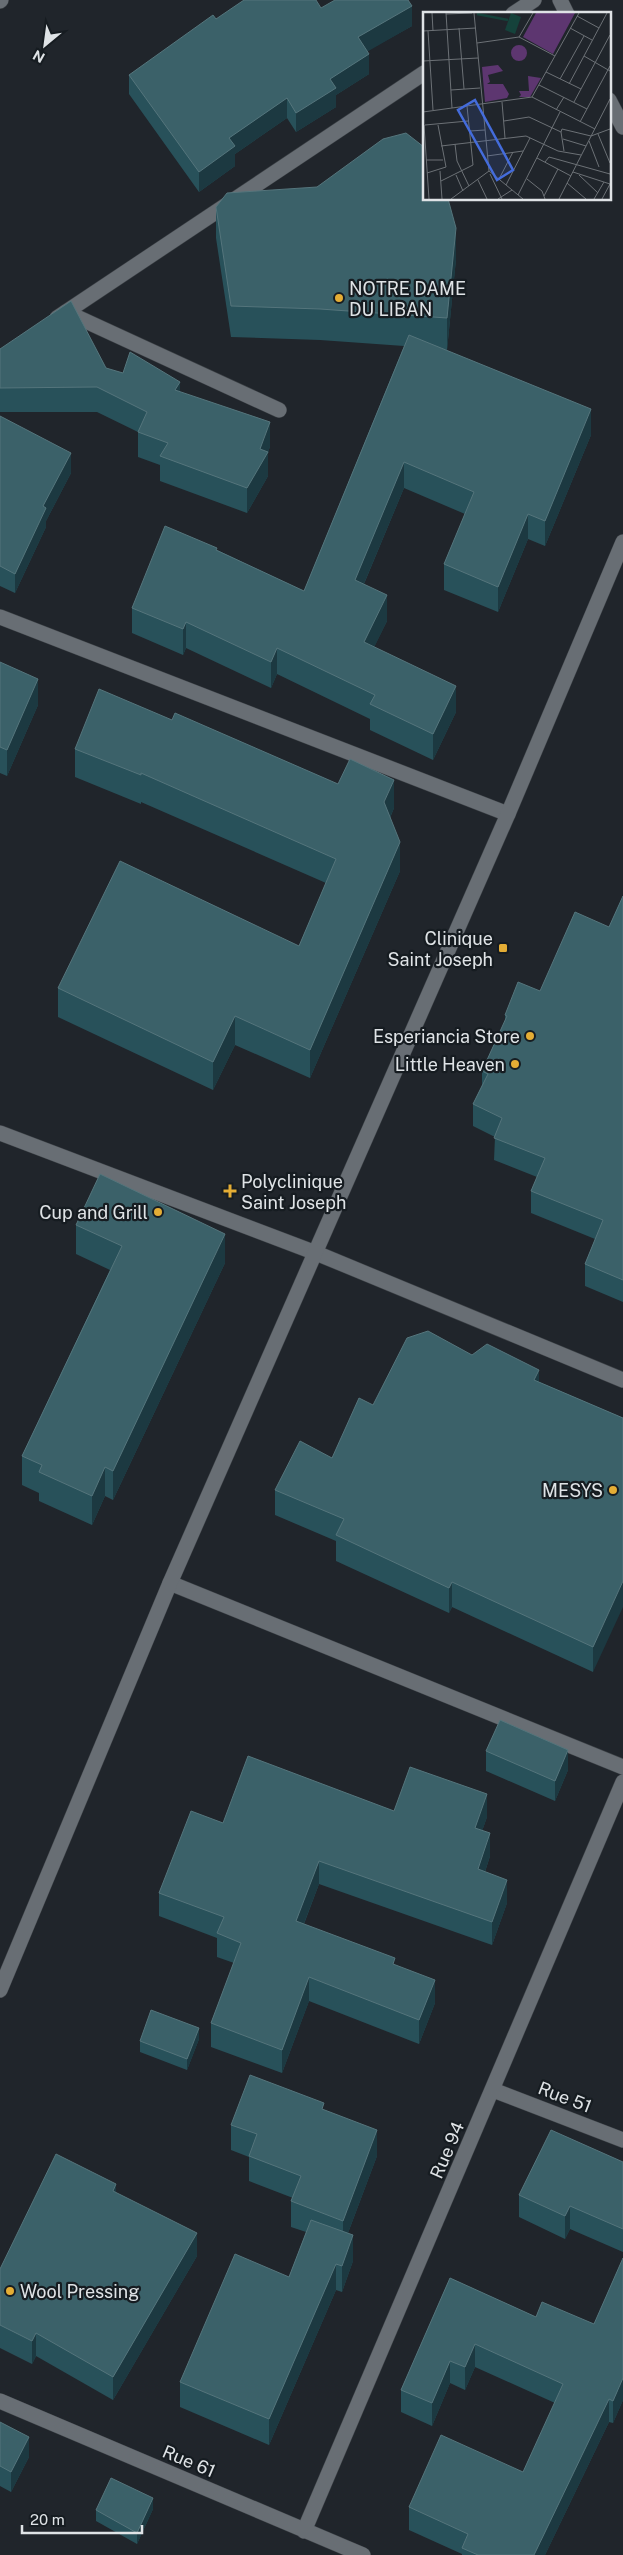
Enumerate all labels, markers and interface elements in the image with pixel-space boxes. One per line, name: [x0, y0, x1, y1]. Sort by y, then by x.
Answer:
inset map: [423, 12, 610, 200]
north arrow: [20, 20, 70, 70]
text: N: [30, 47, 47, 66]
place label: NOTRE DAME DU LIBAN: [349, 278, 466, 320]
marker: NOTRE DAME DU LIBAN: [333, 292, 345, 304]
place label: Clinique Saint Joseph: [388, 928, 493, 970]
marker: Clinique Saint Joseph: [497, 942, 509, 954]
place label: Esperiancia Store: [373, 1026, 520, 1047]
marker: Esperiancia Store: [524, 1030, 536, 1042]
place label: Little Heaven: [395, 1054, 505, 1075]
marker: Little Heaven: [509, 1058, 521, 1070]
place label: Polyclinique Saint Joseph: [241, 1171, 346, 1213]
marker: Polyclinique Saint Joseph: [223, 1184, 237, 1198]
place label: Cup and Grill: [39, 1202, 148, 1223]
marker: Cup and Grill: [152, 1206, 164, 1218]
place label: MESYS: [542, 1480, 603, 1501]
marker: MESYS: [607, 1484, 619, 1496]
street label: Rue 51: [535, 2077, 595, 2117]
street label: Rue 94: [426, 2119, 468, 2181]
place label: Wool Pressing: [20, 2281, 139, 2302]
marker: Wool Pressing: [4, 2285, 16, 2297]
street label: Rue 61: [159, 2440, 219, 2482]
scale bar: [22, 2502, 142, 2534]
text: 20 m: [30, 2511, 65, 2528]

